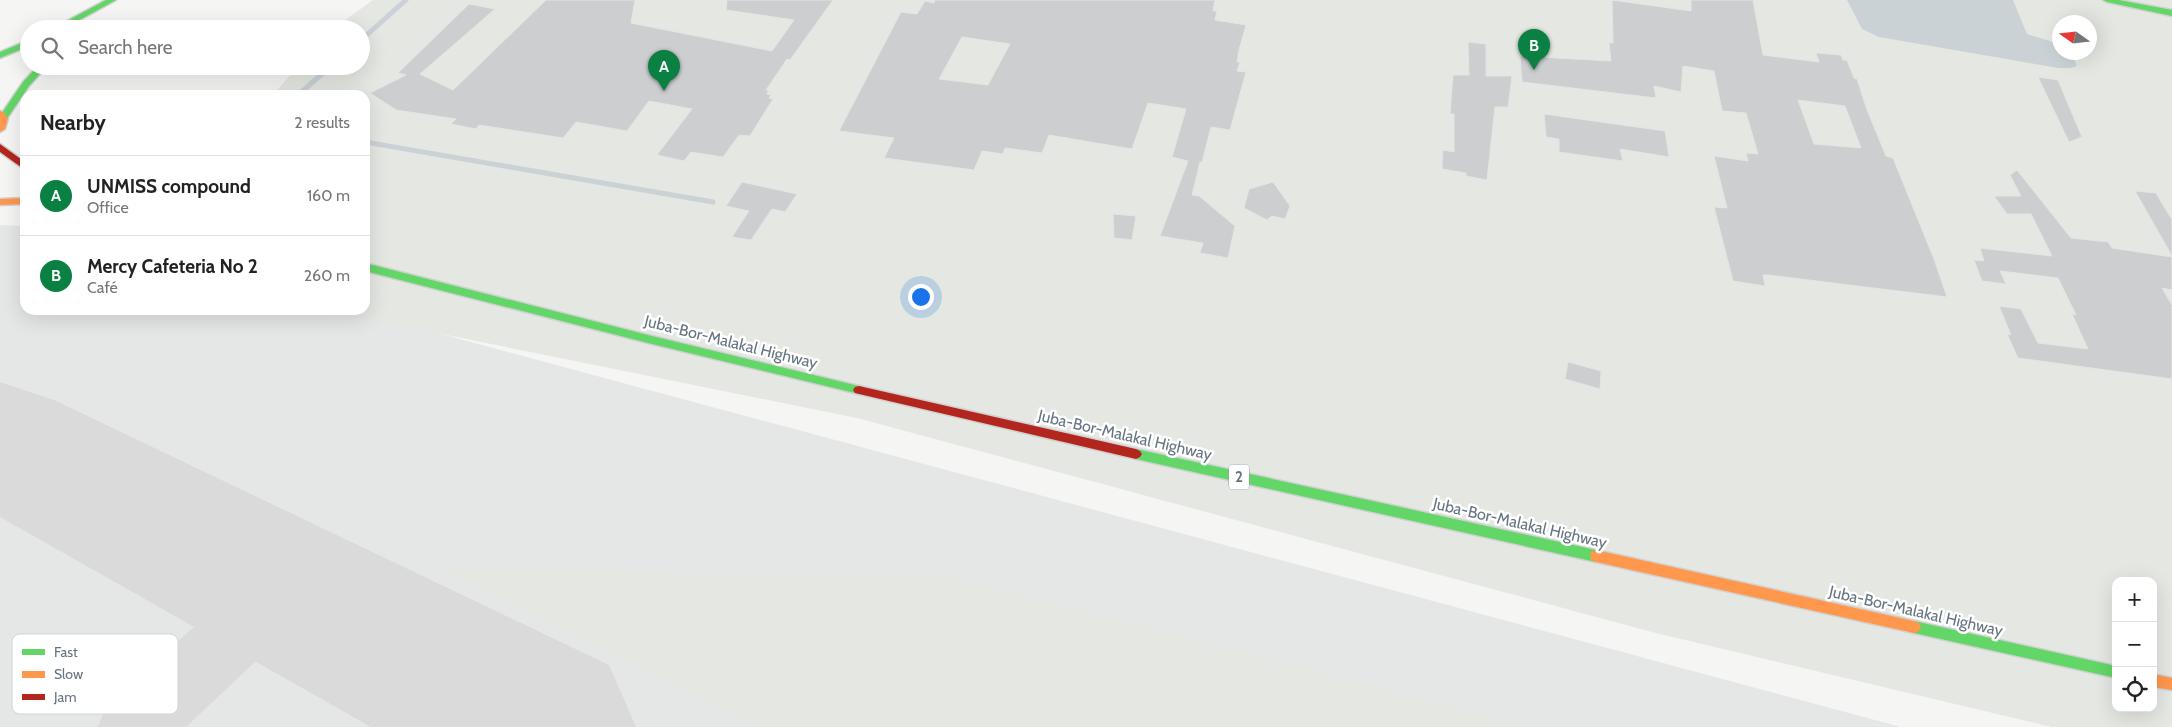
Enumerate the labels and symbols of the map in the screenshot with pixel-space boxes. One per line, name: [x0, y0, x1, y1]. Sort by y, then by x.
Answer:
north arrow: [2052, 15, 2097, 60]
pin: B: [1518, 29, 1550, 70]
pin: A: [648, 50, 680, 91]
your location: [908, 284, 934, 310]
street label: Juba-Bor-Malakal Highway: [642, 311, 820, 373]
street label: Juba-Bor-Malakal Highway: [1035, 406, 1214, 464]
road number: 2: [1229, 464, 1249, 490]
street label: Juba-Bor-Malakal Highway: [1430, 494, 1609, 552]
street label: Juba-Bor-Malakal Highway: [1826, 582, 2005, 640]
legend: [12, 634, 178, 714]
text: Fast: [54, 643, 78, 661]
text: Slow: [54, 665, 83, 683]
text: Jam: [53, 688, 76, 706]

